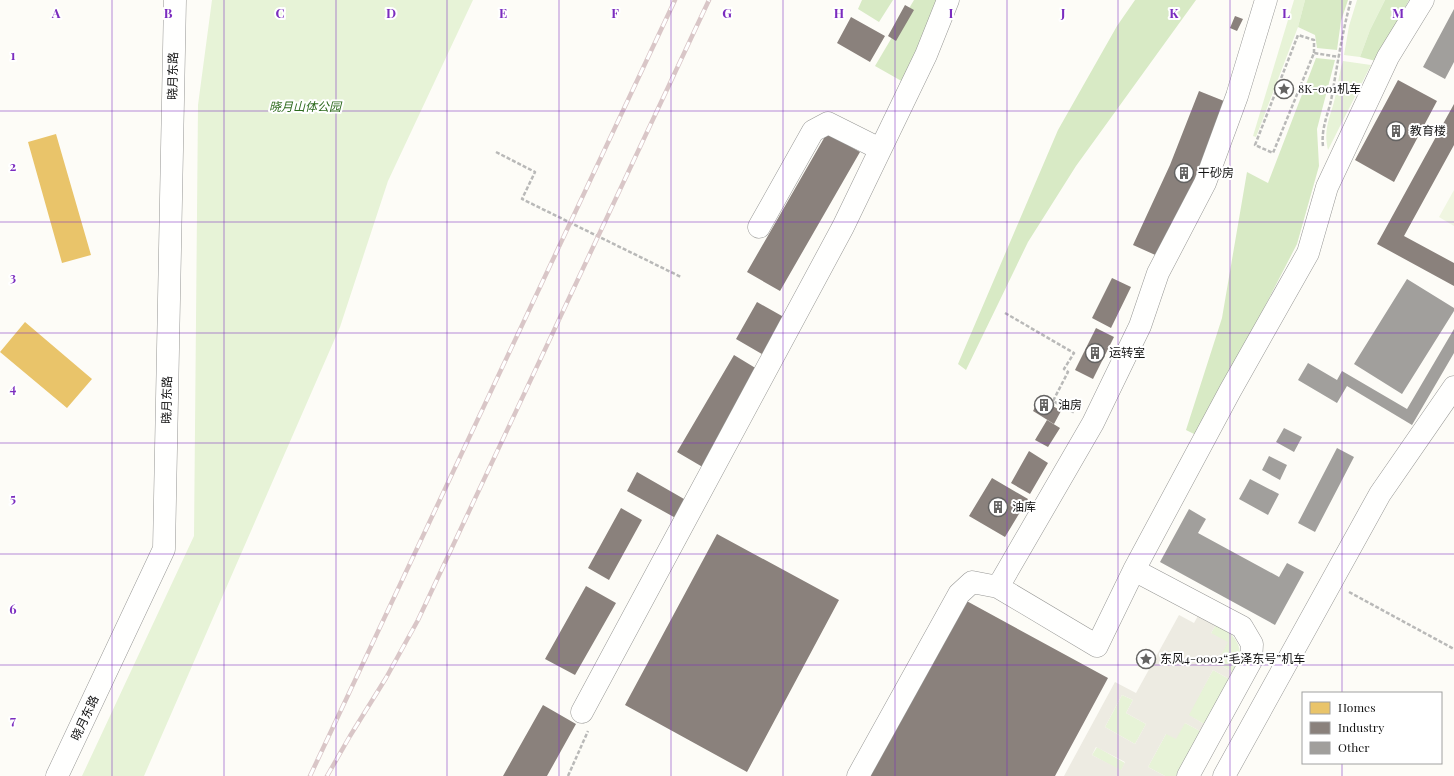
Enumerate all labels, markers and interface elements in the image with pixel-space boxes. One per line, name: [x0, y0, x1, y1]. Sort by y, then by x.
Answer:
text: A: [51, 4, 61, 21]
text: B: [164, 4, 173, 21]
text: C: [275, 4, 285, 21]
text: D: [386, 4, 396, 21]
text: E: [499, 4, 507, 21]
text: F: [611, 4, 619, 21]
text: G: [722, 4, 732, 21]
text: H: [834, 4, 844, 21]
text: I: [949, 4, 954, 21]
text: J: [1060, 4, 1066, 21]
text: K: [1169, 4, 1179, 21]
text: L: [1282, 4, 1290, 21]
text: M: [1392, 4, 1404, 21]
text: 1: [11, 46, 16, 63]
street label: 晓月东路: [164, 52, 180, 100]
place icon: 8K-001机车: [1273, 78, 1295, 100]
place label: 8K-001机车: [1298, 80, 1361, 96]
park label: 晓月山体公园: [269, 98, 343, 114]
building icon: 教育楼: [1385, 120, 1407, 142]
place label: 教育楼: [1410, 122, 1446, 138]
text: 2: [10, 157, 17, 174]
building icon: 干砂房: [1173, 162, 1195, 184]
place label: 干砂房: [1198, 164, 1234, 180]
text: 3: [10, 268, 16, 285]
building icon: 运转室: [1084, 342, 1106, 364]
place label: 运转室: [1109, 344, 1145, 360]
street label: 晓月东路: [158, 376, 174, 424]
text: 4: [10, 379, 17, 396]
building icon: 油房: [1033, 394, 1055, 416]
place label: 油房: [1058, 396, 1082, 412]
text: 5: [10, 489, 16, 506]
building icon: 油库: [987, 496, 1009, 518]
place label: 油库: [1012, 498, 1036, 514]
text: 6: [9, 600, 17, 617]
place icon: 东风4-0002“毛泽东号”机车: [1135, 648, 1157, 670]
place label: 东风4-0002“毛泽东号”机车: [1160, 650, 1305, 666]
street label: 晓月东路: [67, 692, 101, 743]
legend: [1302, 692, 1442, 764]
text: Homes: [1338, 699, 1376, 715]
text: 7: [10, 711, 16, 728]
text: Industry: [1338, 719, 1384, 735]
text: Other: [1338, 739, 1370, 755]

